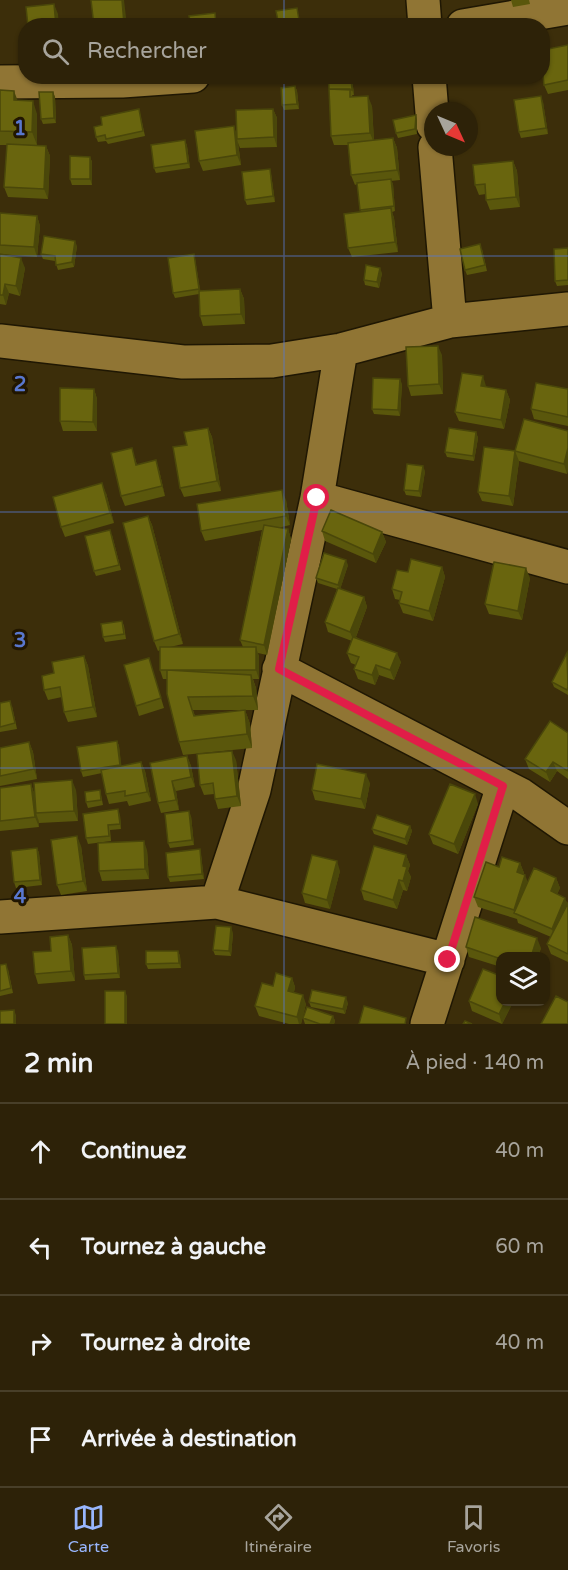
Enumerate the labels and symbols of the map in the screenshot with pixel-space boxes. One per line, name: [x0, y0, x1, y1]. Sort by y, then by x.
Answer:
north arrow: [424, 102, 478, 156]
text: 1: [14, 117, 26, 141]
text: 2: [14, 373, 26, 397]
route start: [303, 484, 329, 510]
text: 3: [14, 629, 26, 653]
text: 4: [14, 885, 27, 909]
route end: [434, 946, 460, 972]

